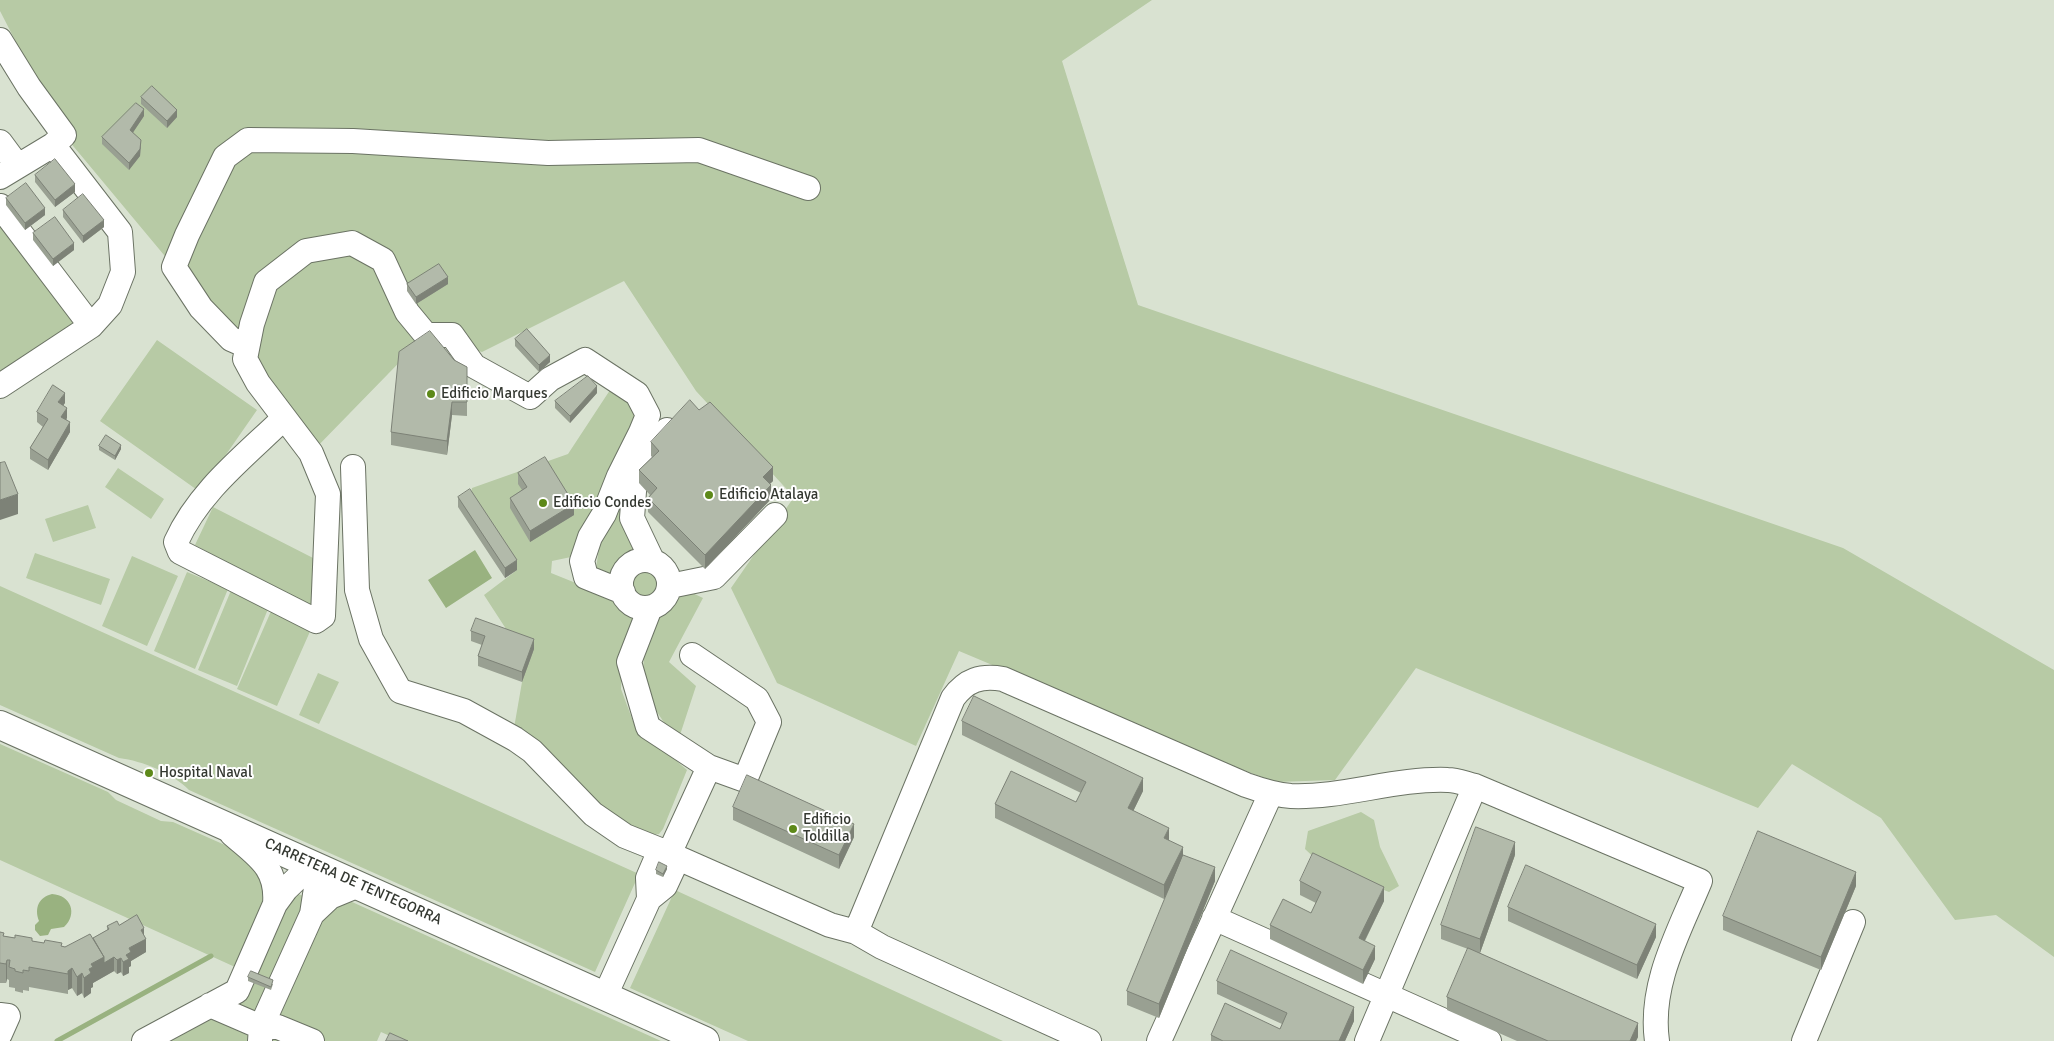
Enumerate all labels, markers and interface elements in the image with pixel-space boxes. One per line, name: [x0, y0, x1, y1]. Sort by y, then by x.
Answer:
place label: Edificio Marques: [441, 385, 548, 403]
marker: Edificio Marques: [425, 388, 437, 400]
place label: Edificio Atalaya: [719, 486, 818, 504]
marker: Edificio Atalaya: [703, 489, 715, 501]
place label: Edificio Condes: [553, 494, 651, 512]
marker: Edificio Condes: [537, 497, 549, 509]
place label: Hospital Naval: [159, 764, 252, 782]
marker: Hospital Naval: [143, 767, 155, 779]
place label: Edificio Toldilla: [803, 811, 851, 846]
marker: Edificio Toldilla: [787, 823, 799, 835]
street label: CARRETERA DE TENTEGORRA: [262, 835, 444, 929]

